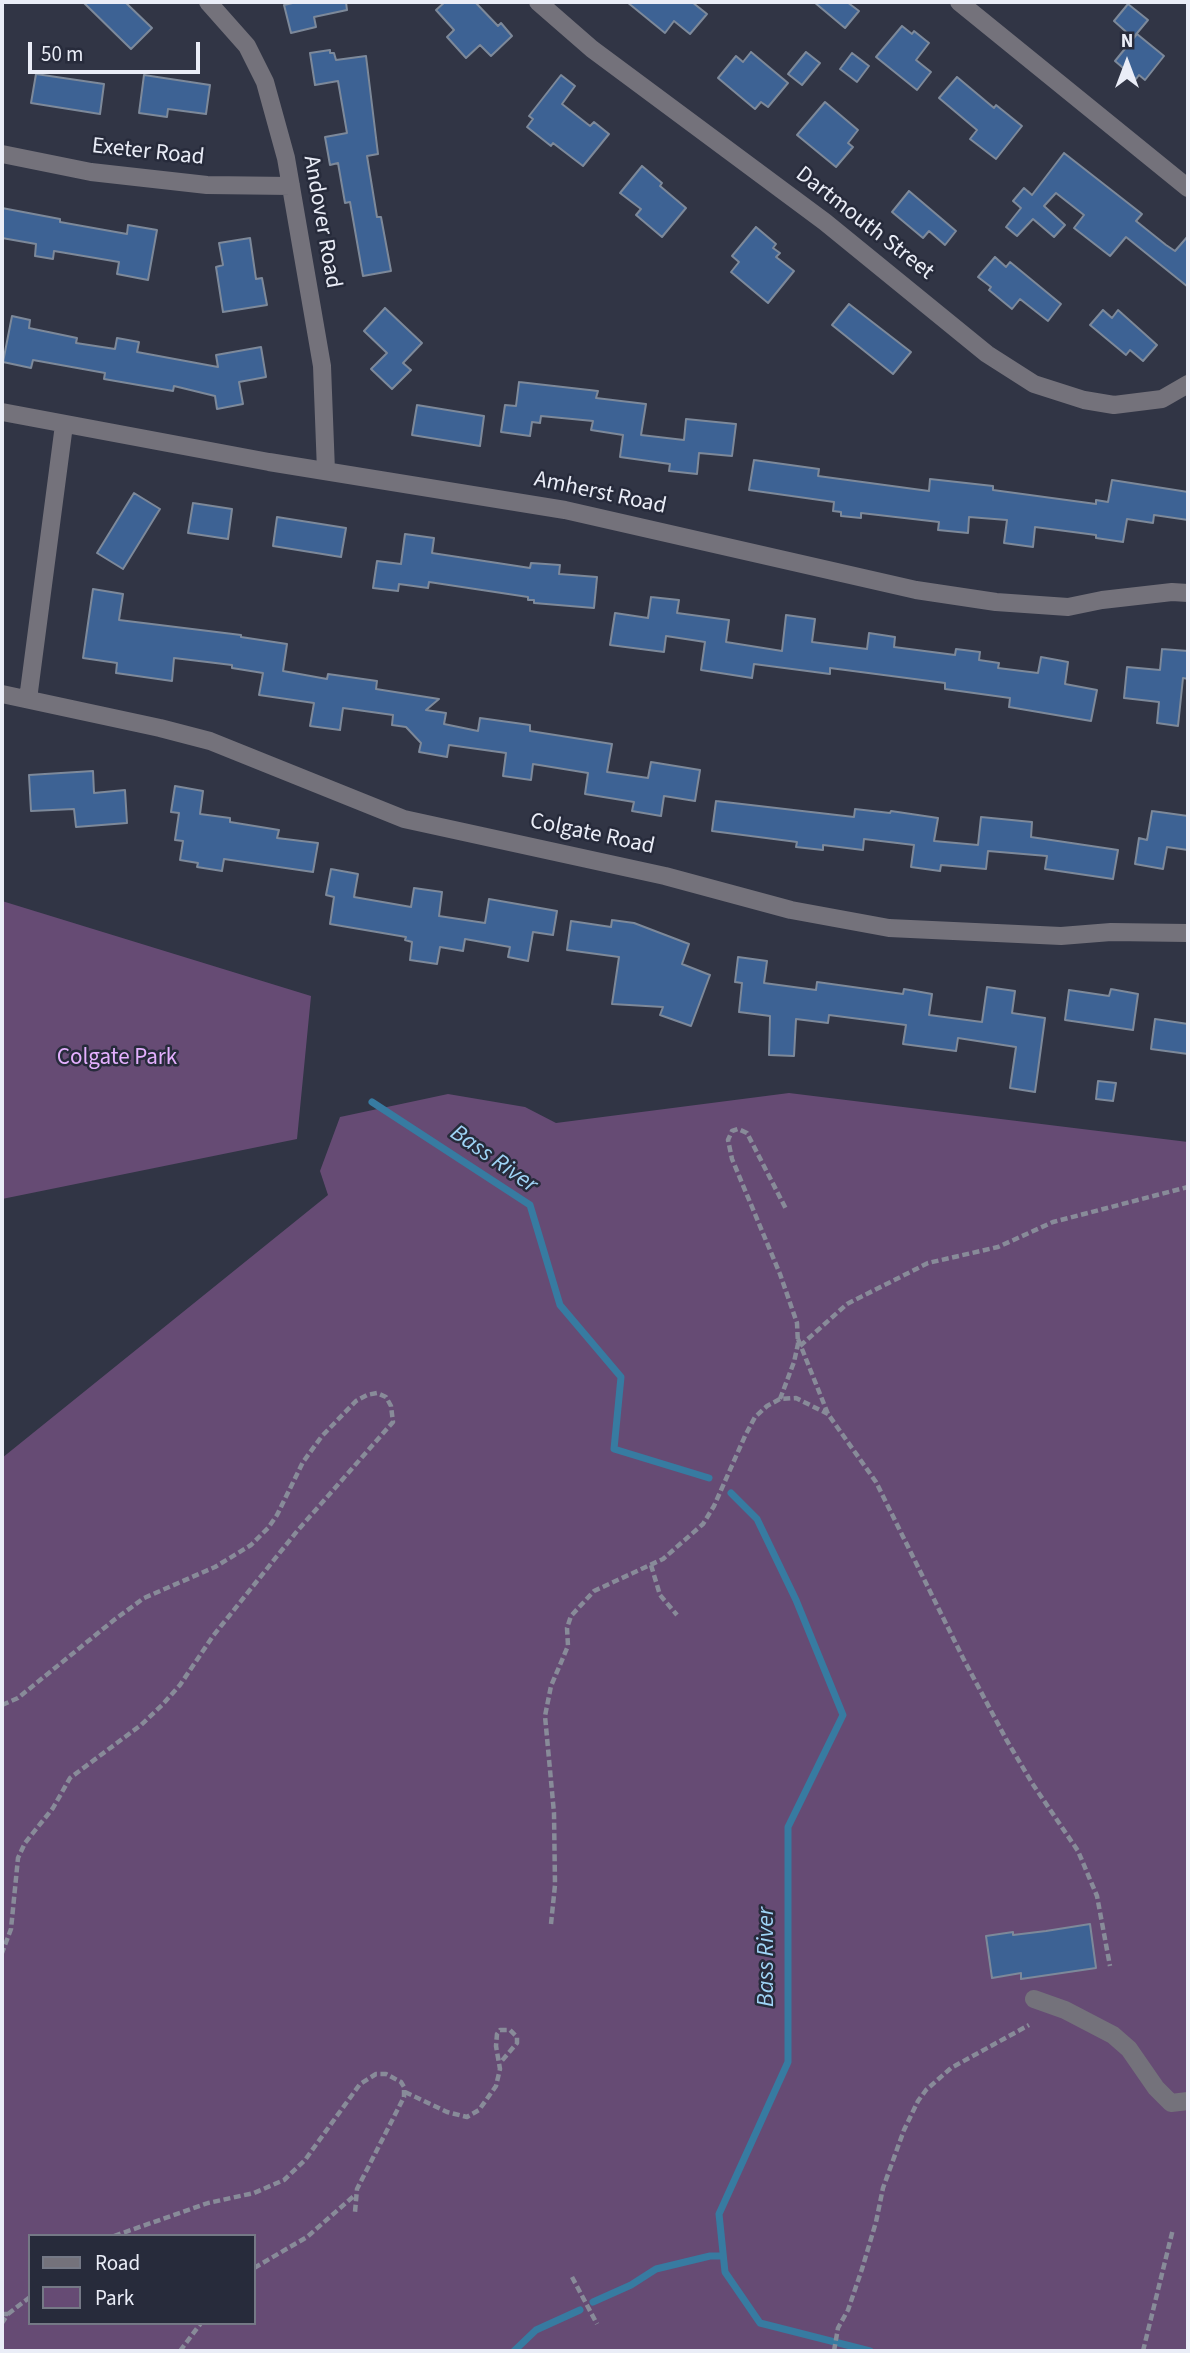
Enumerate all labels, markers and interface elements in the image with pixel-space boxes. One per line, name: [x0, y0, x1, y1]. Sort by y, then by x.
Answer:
scale bar: [32, 28, 203, 72]
north arrow: [1092, 28, 1162, 98]
text: N: [1121, 28, 1133, 55]
text: 50 m: [41, 39, 83, 69]
street label: Exeter Road: [90, 133, 206, 173]
street label: Andover Road: [296, 154, 346, 290]
street label: Dartmouth Street: [789, 161, 939, 287]
street label: Amherst Road: [531, 467, 669, 521]
street label: Colgate Road: [527, 808, 657, 862]
park label: Colgate Park: [57, 1045, 177, 1073]
water label: Bass River: [444, 1120, 542, 1200]
water label: Bass River: [754, 1907, 782, 2007]
legend: [28, 2234, 256, 2325]
text: Road: [95, 2248, 140, 2278]
text: Park: [95, 2283, 134, 2313]

